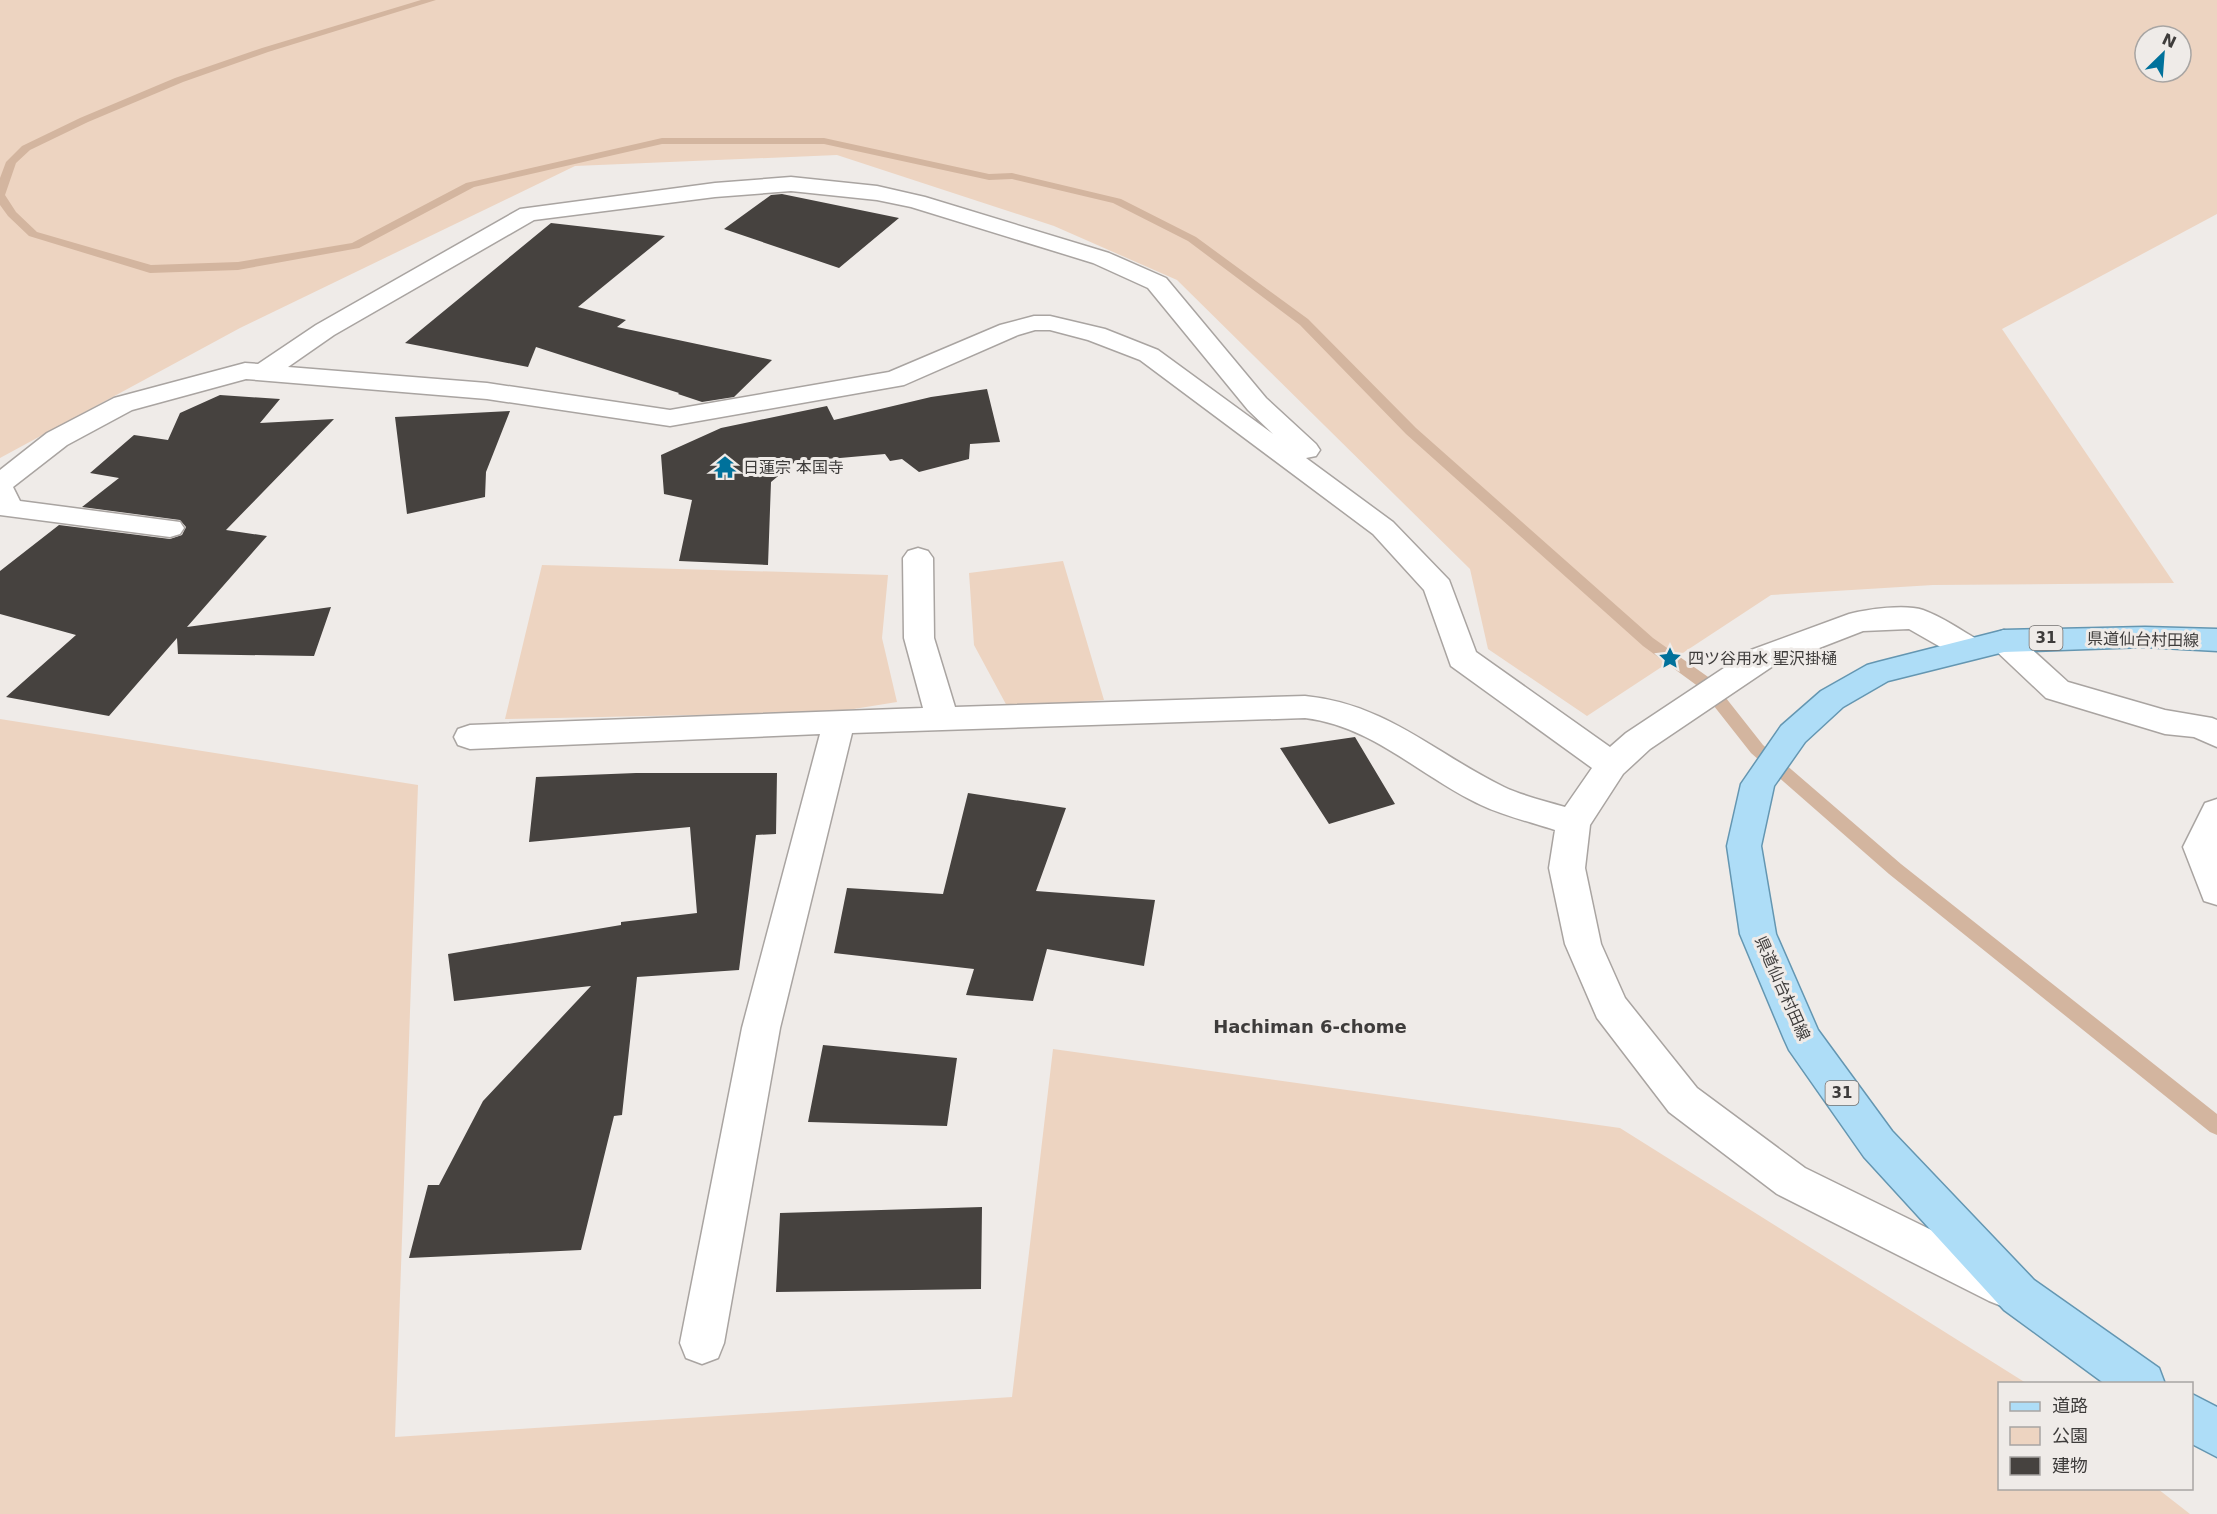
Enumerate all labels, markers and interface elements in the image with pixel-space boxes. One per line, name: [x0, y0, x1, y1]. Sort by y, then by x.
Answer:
north arrow: [2133, 24, 2193, 84]
text: N: [2159, 29, 2179, 52]
temple icon: 日蓮宗 本国寺: [712, 454, 738, 480]
place label: 日蓮宗 本国寺: [743, 458, 844, 477]
road number: 31: [2030, 626, 2062, 650]
street label: 県道仙台村田線: [2087, 629, 2199, 650]
place icon: 四ツ谷用水 聖沢掛樋: [1657, 645, 1683, 671]
place label: 四ツ谷用水 聖沢掛樋: [1688, 649, 1837, 668]
street label: 県道仙台村田線: [1751, 933, 1814, 1043]
district label: Hachiman 6-chome: [1213, 1016, 1407, 1037]
road number: 31: [1826, 1081, 1858, 1105]
legend: [1998, 1382, 2193, 1490]
text: 道路: [2052, 1395, 2088, 1416]
text: 公園: [2052, 1425, 2088, 1446]
text: 建物: [2052, 1455, 2088, 1476]

